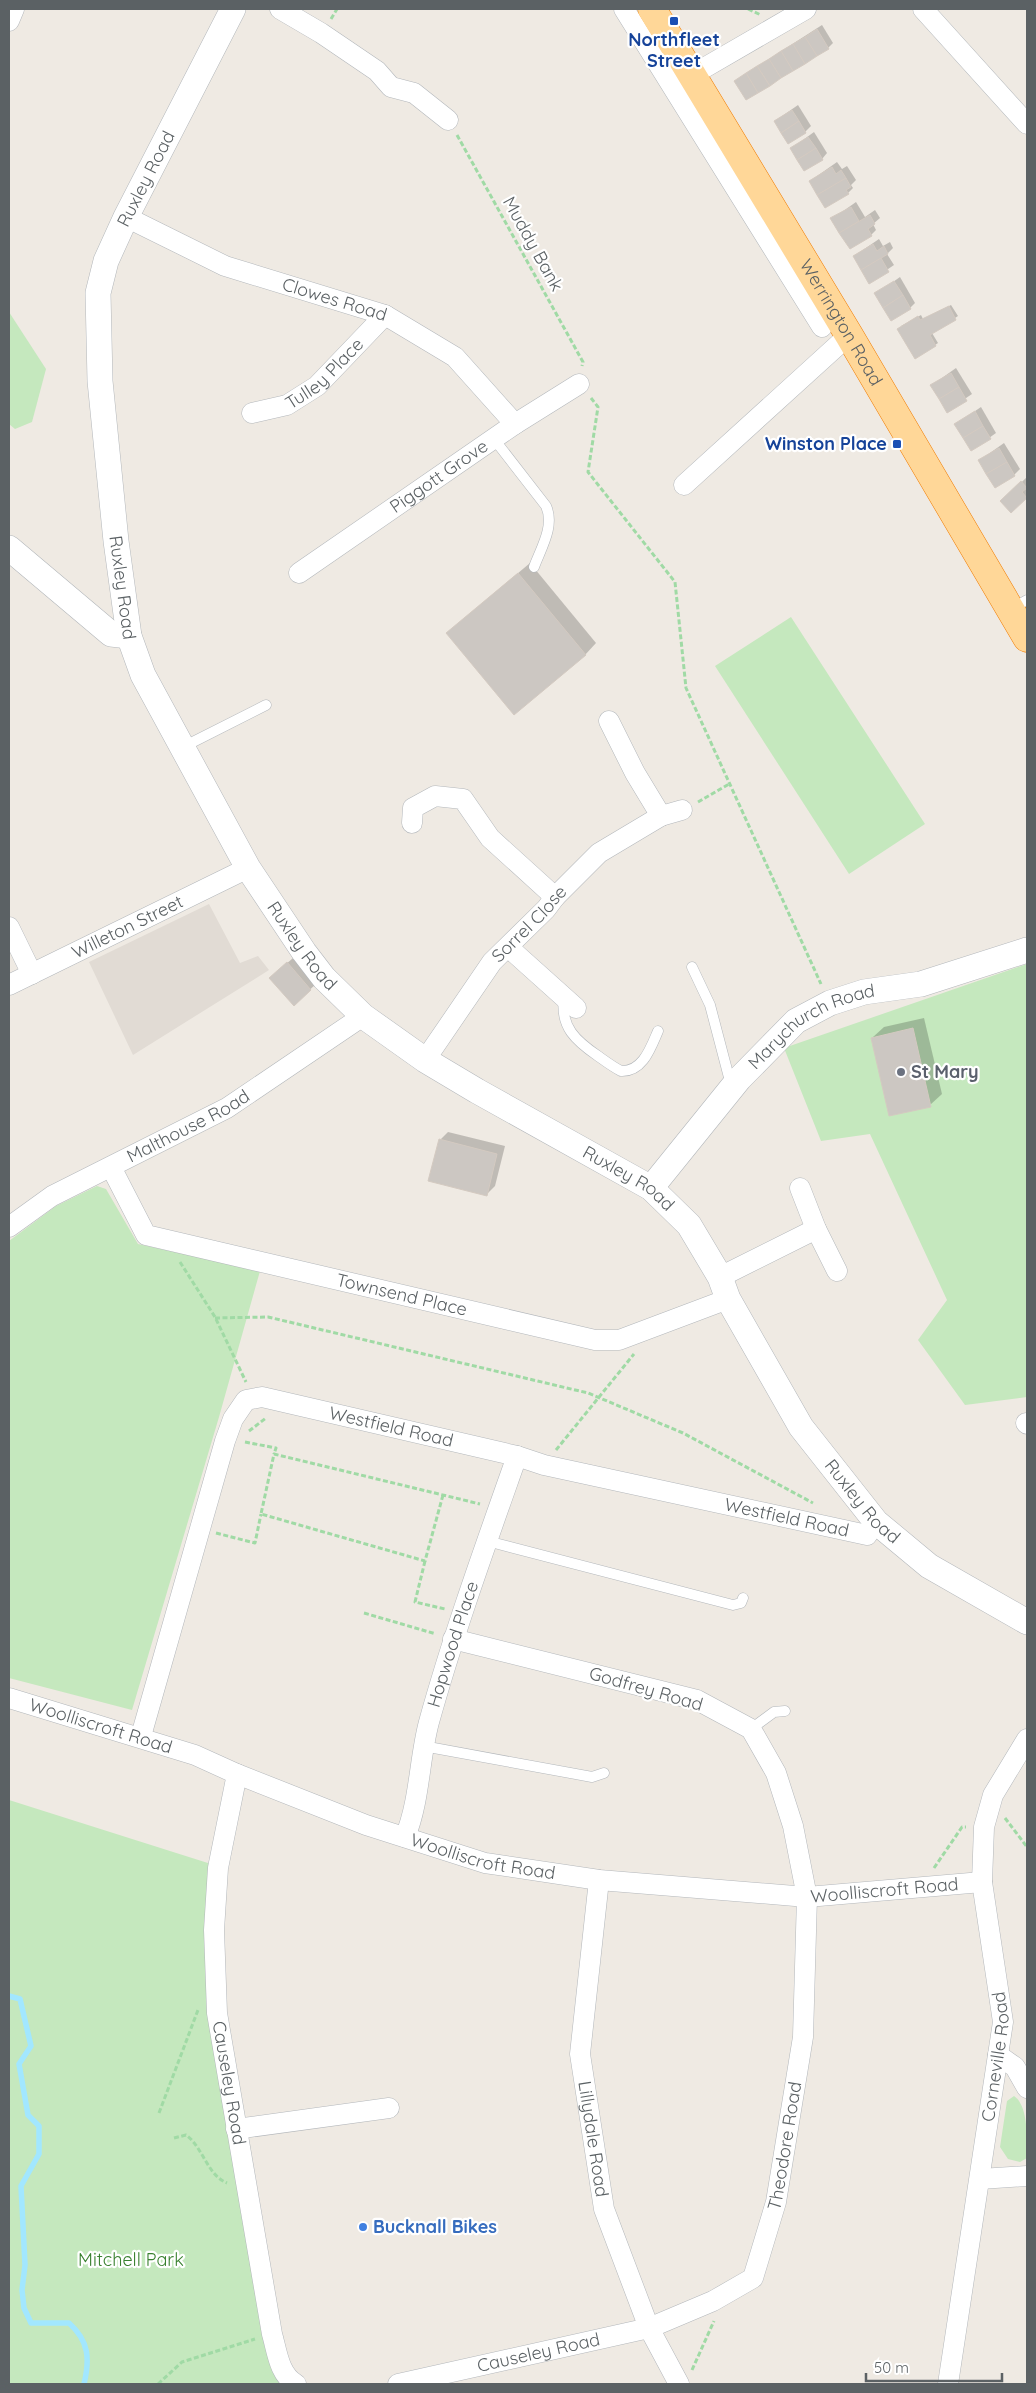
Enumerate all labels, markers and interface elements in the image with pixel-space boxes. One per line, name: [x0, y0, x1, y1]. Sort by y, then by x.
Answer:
marker: Northfleet Street: [668, 15, 680, 27]
place label: Northfleet Street: [628, 28, 720, 72]
street label: Ruxley Road: [112, 127, 180, 231]
street label: Muddy Bank: [498, 192, 569, 295]
street label: Werrington Road: [795, 255, 888, 390]
street label: Clowes Road: [279, 272, 390, 326]
street label: Tulley Place: [281, 333, 368, 414]
place label: Winston Place: [765, 432, 887, 455]
street label: Piggott Grove: [385, 434, 492, 518]
marker: Winston Place: [891, 438, 903, 450]
street label: Ruxley Road: [104, 534, 141, 641]
street label: Sorrel Close: [486, 880, 571, 967]
street label: Willeton Street: [68, 890, 187, 963]
street label: Ruxley Road: [262, 897, 342, 995]
street label: Marychurch Road: [743, 979, 876, 1074]
place label: St Mary: [911, 1060, 979, 1083]
marker: St Mary: [895, 1066, 907, 1078]
street label: Malthouse Road: [123, 1084, 254, 1168]
street label: Ruxley Road: [579, 1140, 680, 1216]
street label: Townsend Place: [334, 1268, 469, 1321]
street label: Westfield Road: [327, 1401, 456, 1452]
street label: Ruxley Road: [820, 1454, 905, 1548]
street label: Westfield Road: [722, 1492, 851, 1542]
street label: Hopwood Place: [422, 1578, 483, 1710]
street label: Godfrey Road: [587, 1661, 706, 1716]
street label: Woolliscroft Road: [27, 1693, 175, 1758]
street label: Woolliscroft Road: [408, 1828, 557, 1884]
street label: Woolliscroft Road: [809, 1872, 959, 1908]
street label: Corneville Road: [976, 1990, 1014, 2123]
street label: Causeley Road: [208, 2019, 251, 2147]
street label: Lillydale Road: [573, 2079, 614, 2199]
street label: Theodore Road: [762, 2080, 807, 2213]
place label: Bucknall Bikes: [373, 2215, 497, 2238]
marker: Bucknall Bikes: [357, 2221, 369, 2233]
park label: Mitchell Park: [78, 2248, 184, 2271]
street label: Causeley Road: [475, 2327, 602, 2377]
scale bar: [866, 2350, 1002, 2382]
text: 50 m: [874, 2358, 909, 2377]

